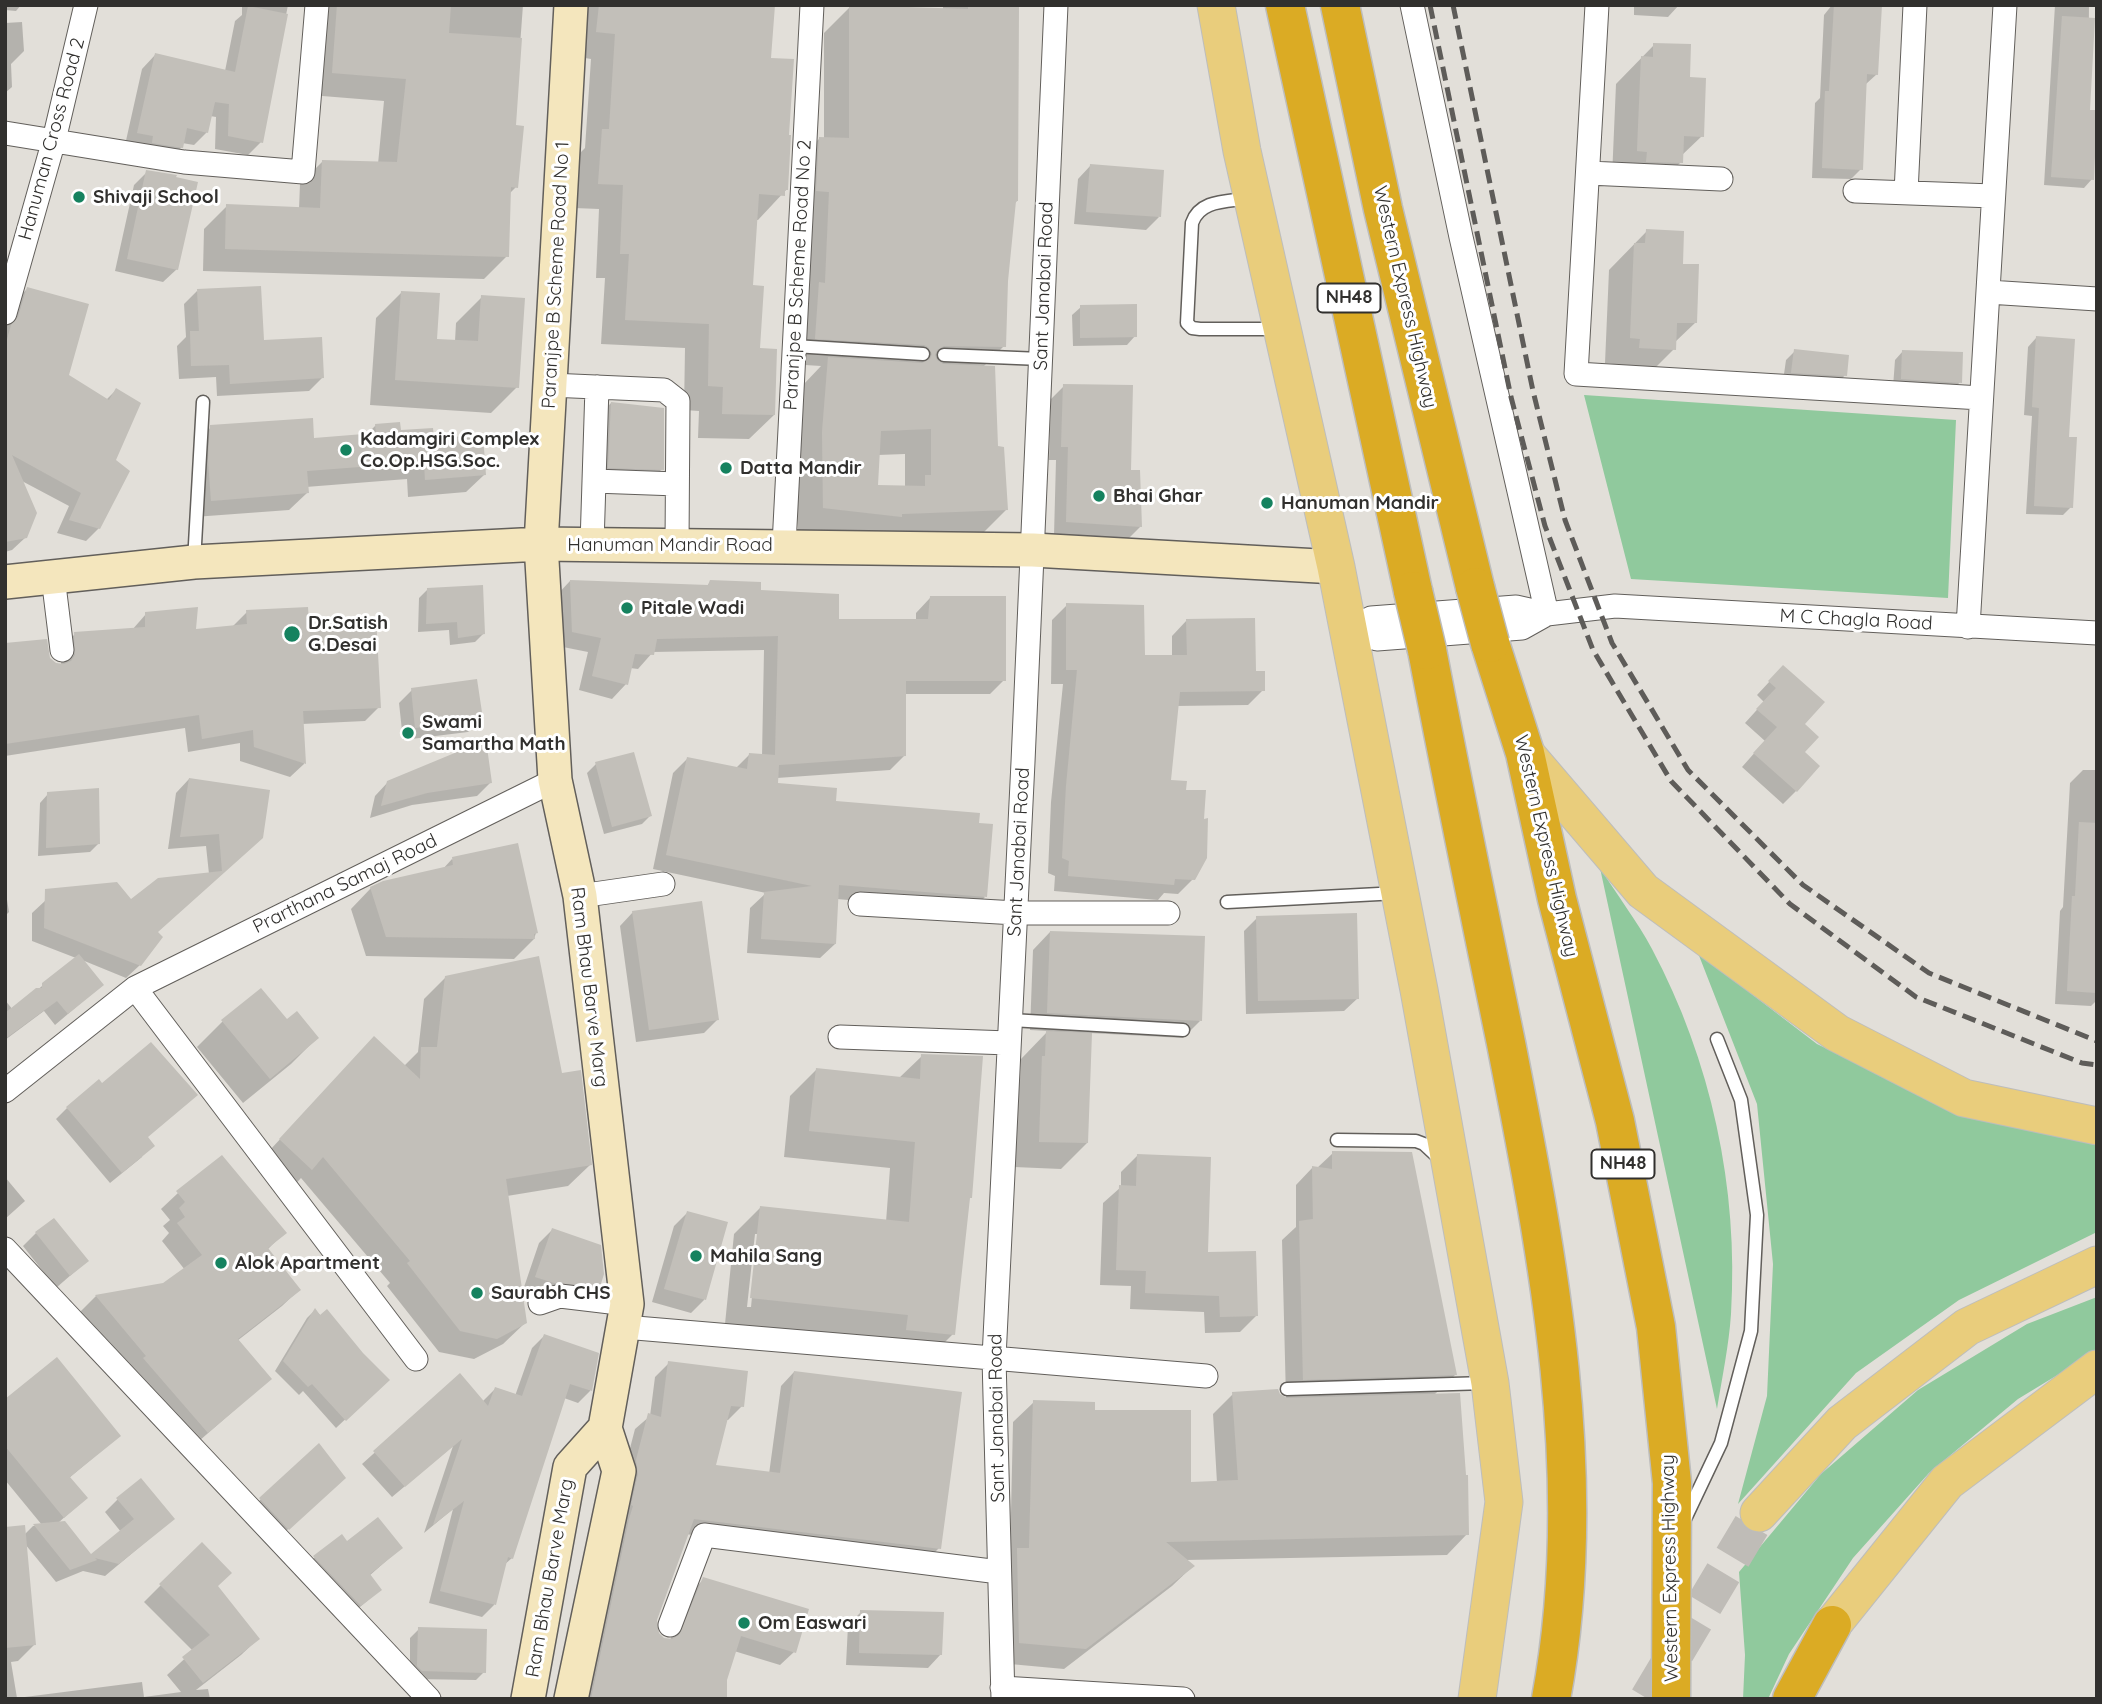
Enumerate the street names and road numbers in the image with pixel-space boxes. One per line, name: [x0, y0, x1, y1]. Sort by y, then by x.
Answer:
street label: Hanuman Cross Road 2: [14, 35, 90, 243]
street label: Paranjpe B Scheme Road No 2: [780, 139, 816, 411]
street label: Paranjpe B Scheme Road No 1: [538, 141, 574, 409]
street label: Western Express Highway: [1368, 184, 1442, 410]
street label: Sant Janabai Road: [1030, 201, 1058, 371]
road number: NH48: [1318, 284, 1380, 312]
street label: Hanuman Mandir Road: [567, 534, 773, 556]
street label: M C Chagla Road: [1779, 605, 1933, 635]
street label: Western Express Highway: [1509, 733, 1583, 959]
street label: Sant Janabai Road: [1003, 767, 1035, 937]
street label: Prarthana Samaj Road: [249, 829, 441, 939]
street label: Ram Bhau Barve Marg: [565, 886, 613, 1088]
road number: NH48: [1592, 1149, 1654, 1178]
street label: Sant Janabai Road: [984, 1333, 1010, 1503]
street label: Western Express Highway: [1657, 1454, 1683, 1682]
street label: Ram Bhau Barve Marg: [521, 1477, 579, 1679]

